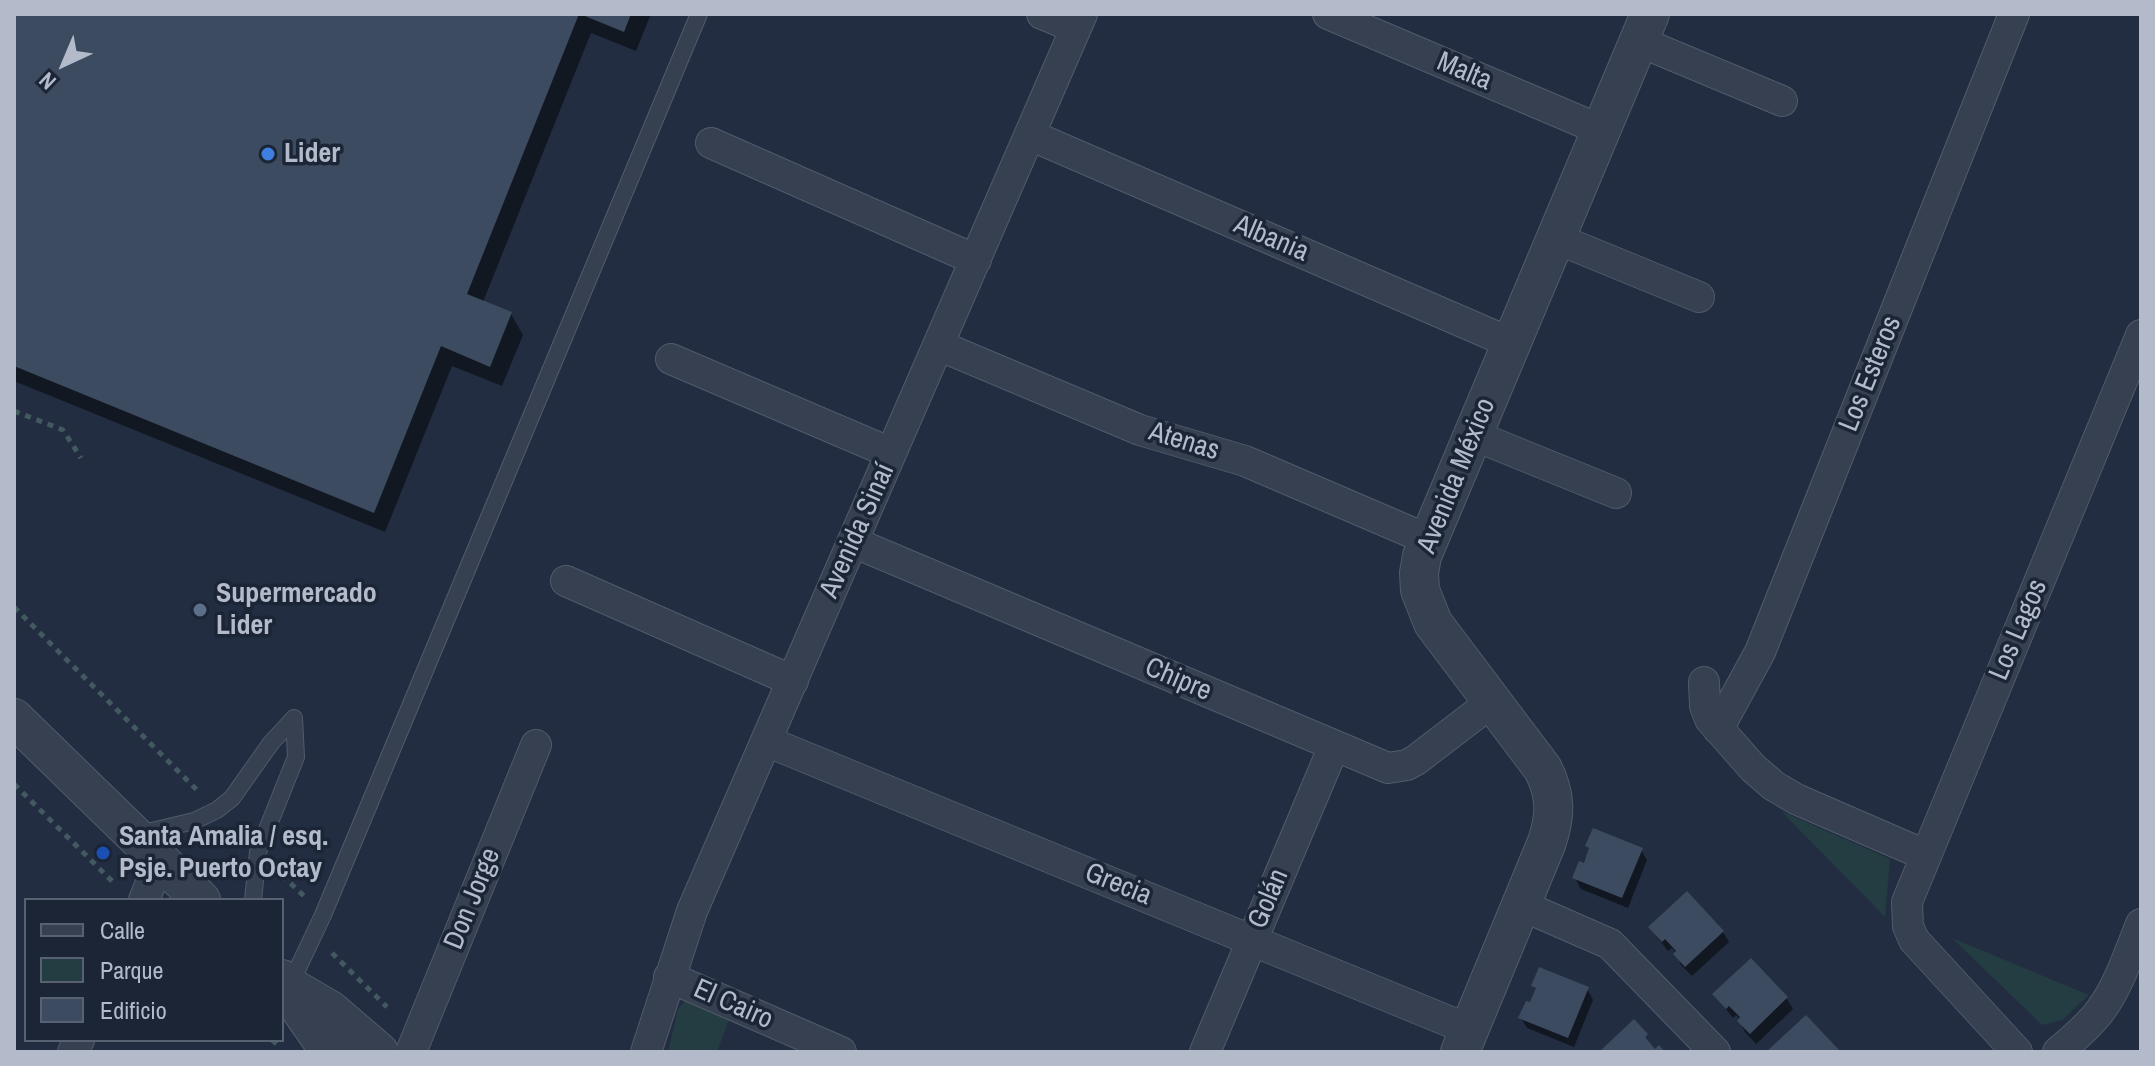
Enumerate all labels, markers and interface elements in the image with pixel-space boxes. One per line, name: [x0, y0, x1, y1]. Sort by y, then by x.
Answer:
north arrow: [24, 24, 104, 104]
street label: Malta: [1432, 46, 1496, 98]
text: N: [32, 66, 62, 97]
place label: Lider: [284, 137, 340, 171]
marker: Lider: [259, 145, 277, 163]
street label: Albania: [1229, 208, 1313, 270]
street label: Los Esteros: [1833, 312, 1909, 436]
street label: Avenida México: [1411, 394, 1503, 558]
street label: Atenas: [1145, 415, 1223, 469]
street label: Avenida Sinaí: [813, 458, 903, 604]
street label: Los Lagos: [1983, 575, 2055, 685]
place label: Supermercado Lider: [216, 577, 377, 643]
marker: Supermercado Lider: [191, 601, 209, 619]
street label: Chipre: [1140, 651, 1216, 709]
place label: Santa Amalia / esq. Psje. Puerto Octay: [119, 820, 328, 886]
marker: Santa Amalia / esq. Psje. Puerto Octay: [94, 844, 112, 862]
street label: Don Jorge: [438, 844, 508, 954]
street label: Grecia: [1080, 857, 1156, 913]
street label: Golán: [1242, 864, 1296, 934]
legend: [24, 898, 284, 1042]
text: Calle: [100, 914, 145, 946]
text: Parque: [100, 954, 163, 986]
street label: El Cairo: [688, 973, 778, 1037]
text: Edificio: [100, 994, 167, 1026]

